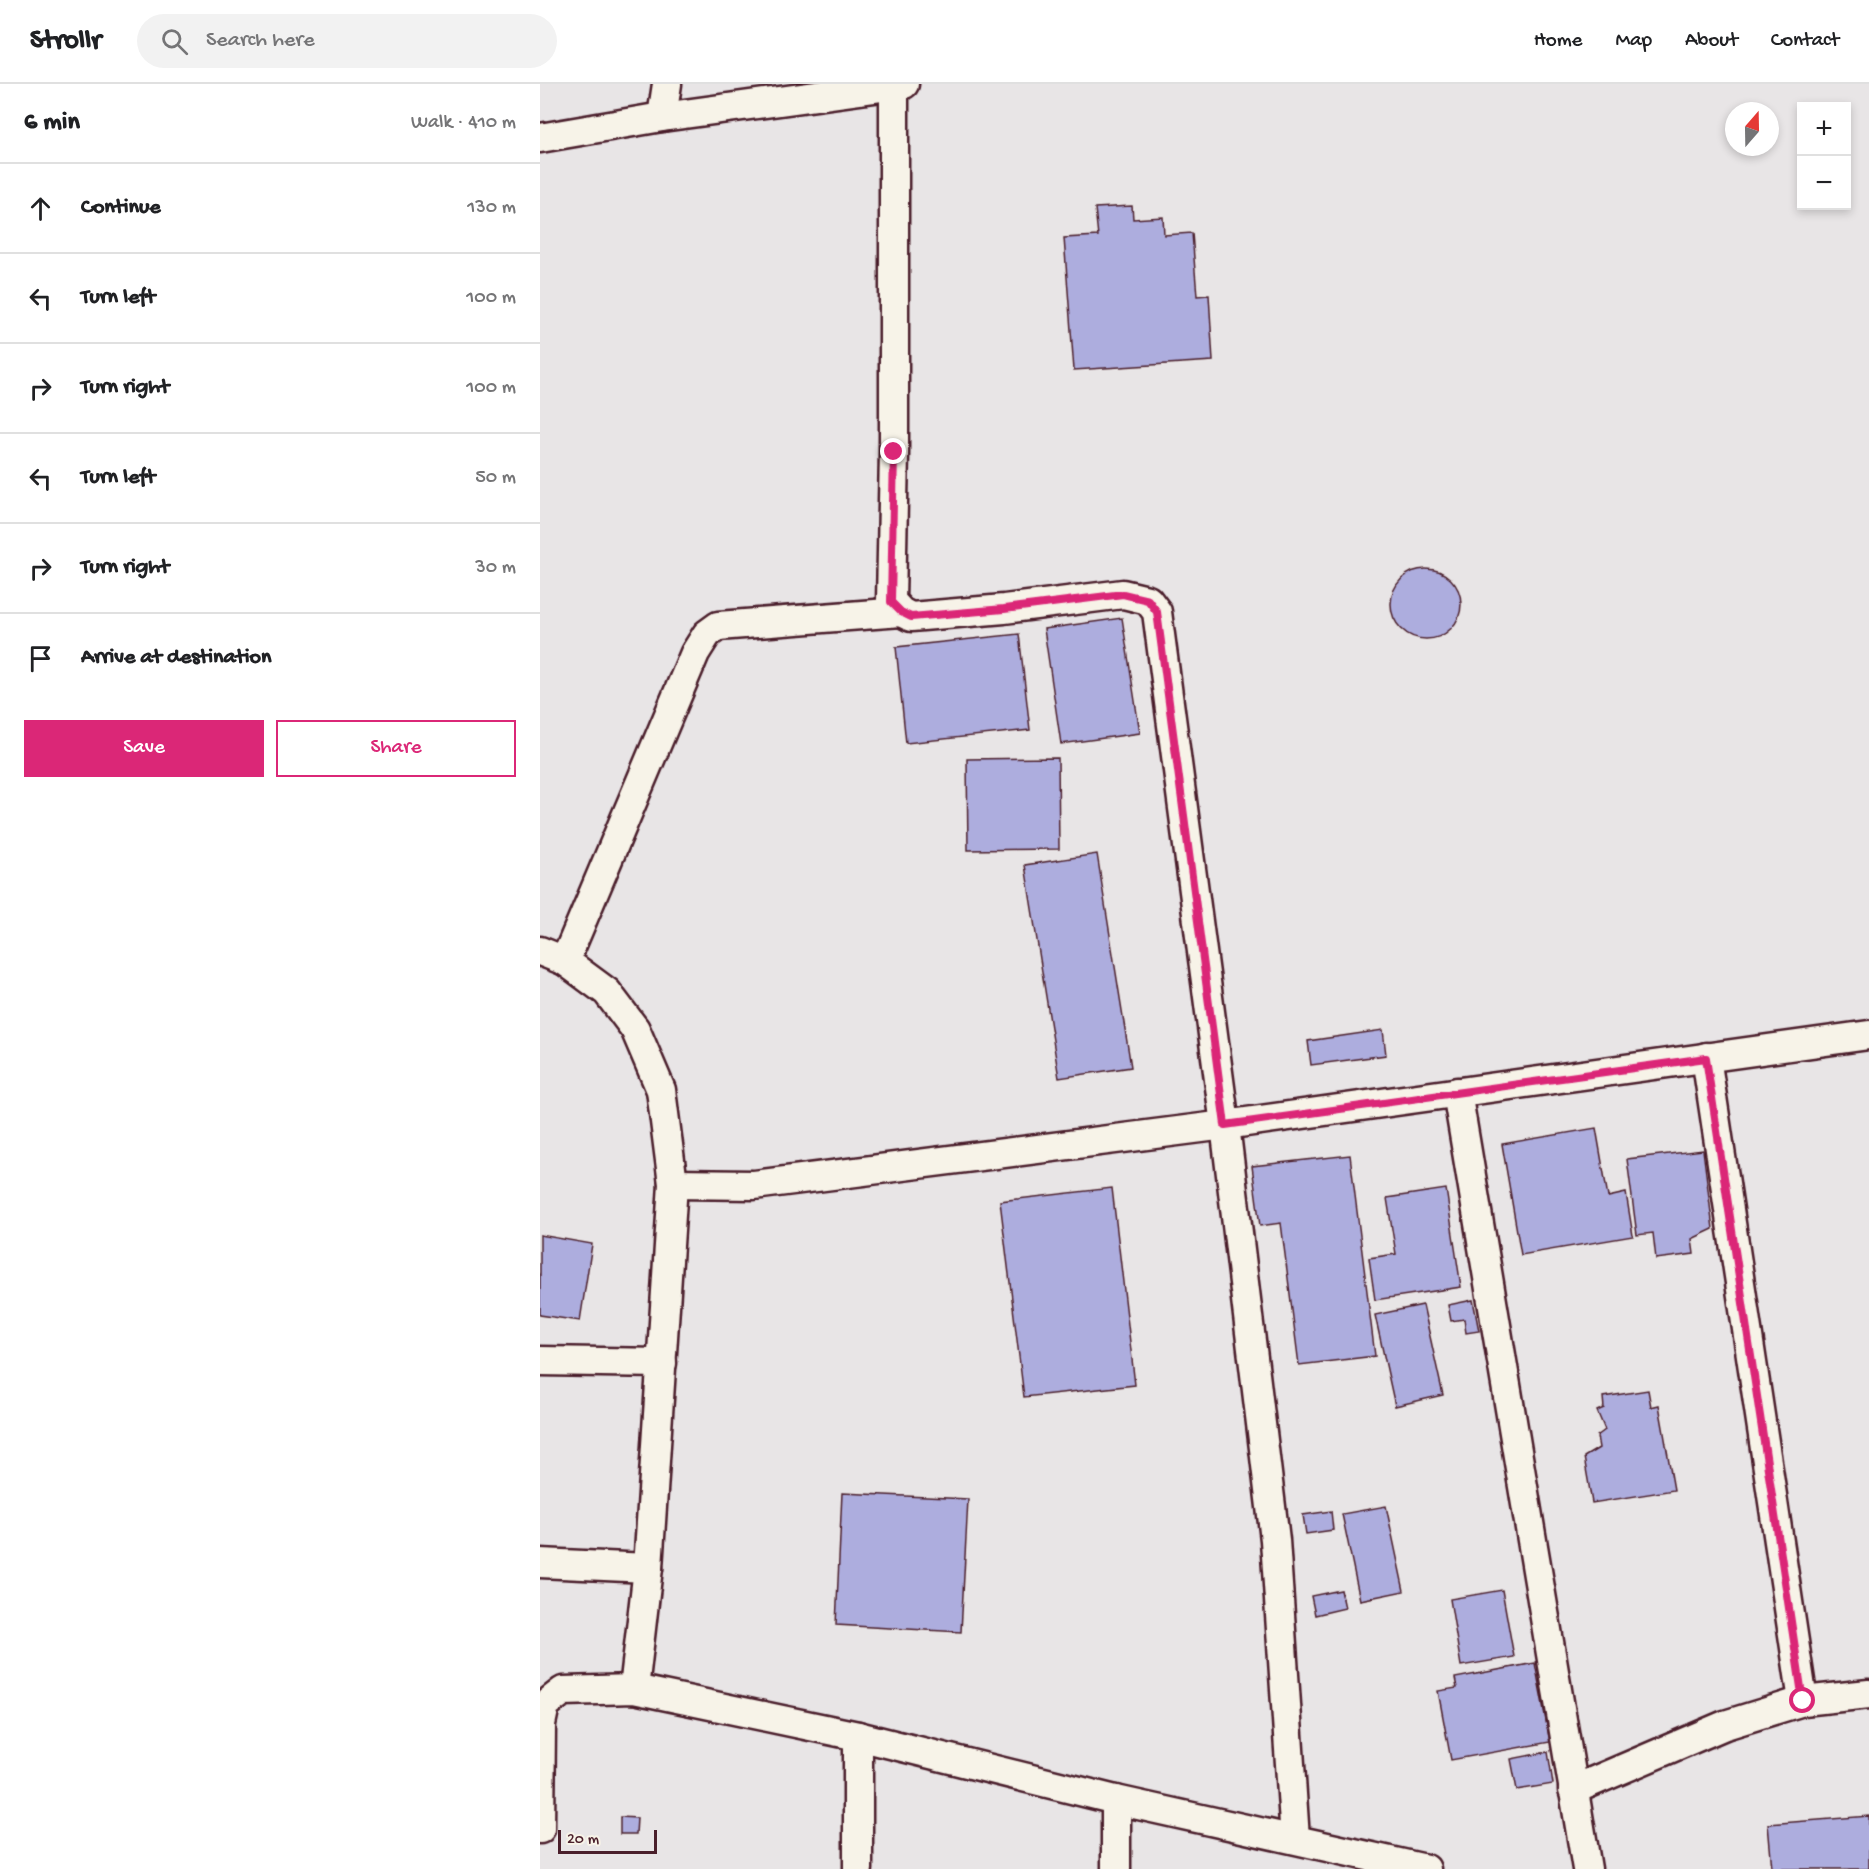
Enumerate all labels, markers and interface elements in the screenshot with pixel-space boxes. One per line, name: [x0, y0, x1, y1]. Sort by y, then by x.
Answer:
search box: [137, 14, 557, 68]
text: Strollr: [30, 25, 101, 58]
icon: search: [158, 25, 191, 58]
text: Search here: [206, 28, 315, 54]
text: Home: [1534, 29, 1582, 54]
text: Map: [1615, 29, 1652, 54]
text: About: [1685, 29, 1738, 54]
text: Contact: [1771, 29, 1839, 54]
north arrow: [1725, 102, 1779, 156]
map controls: [1797, 102, 1851, 210]
button: +: [1797, 102, 1851, 156]
text: 6 min: [24, 108, 80, 139]
text: Walk · 410 m: [411, 112, 516, 135]
button: −: [1797, 156, 1851, 210]
icon: ahead: [24, 192, 57, 225]
text: Continue: [81, 195, 161, 221]
text: 130 m: [467, 197, 516, 220]
icon: left: [24, 282, 57, 315]
text: Turn left: [81, 285, 155, 311]
text: 100 m: [466, 287, 516, 310]
icon: right: [24, 372, 57, 405]
text: Turn right: [81, 375, 169, 401]
text: 100 m: [466, 377, 516, 400]
route end: [880, 438, 906, 464]
icon: left: [24, 462, 57, 495]
text: Turn left: [81, 465, 155, 491]
text: 50 m: [475, 467, 516, 490]
icon: right: [24, 552, 57, 585]
text: Turn right: [81, 555, 169, 581]
text: 30 m: [475, 557, 516, 580]
icon: arrive: [24, 642, 57, 675]
text: Arrive at destination: [81, 645, 271, 671]
button: Save: [24, 720, 264, 777]
button: Share: [276, 720, 516, 777]
route start: [1789, 1687, 1815, 1713]
scale bar: [558, 1827, 657, 1854]
text: 20 m: [567, 1831, 599, 1850]

